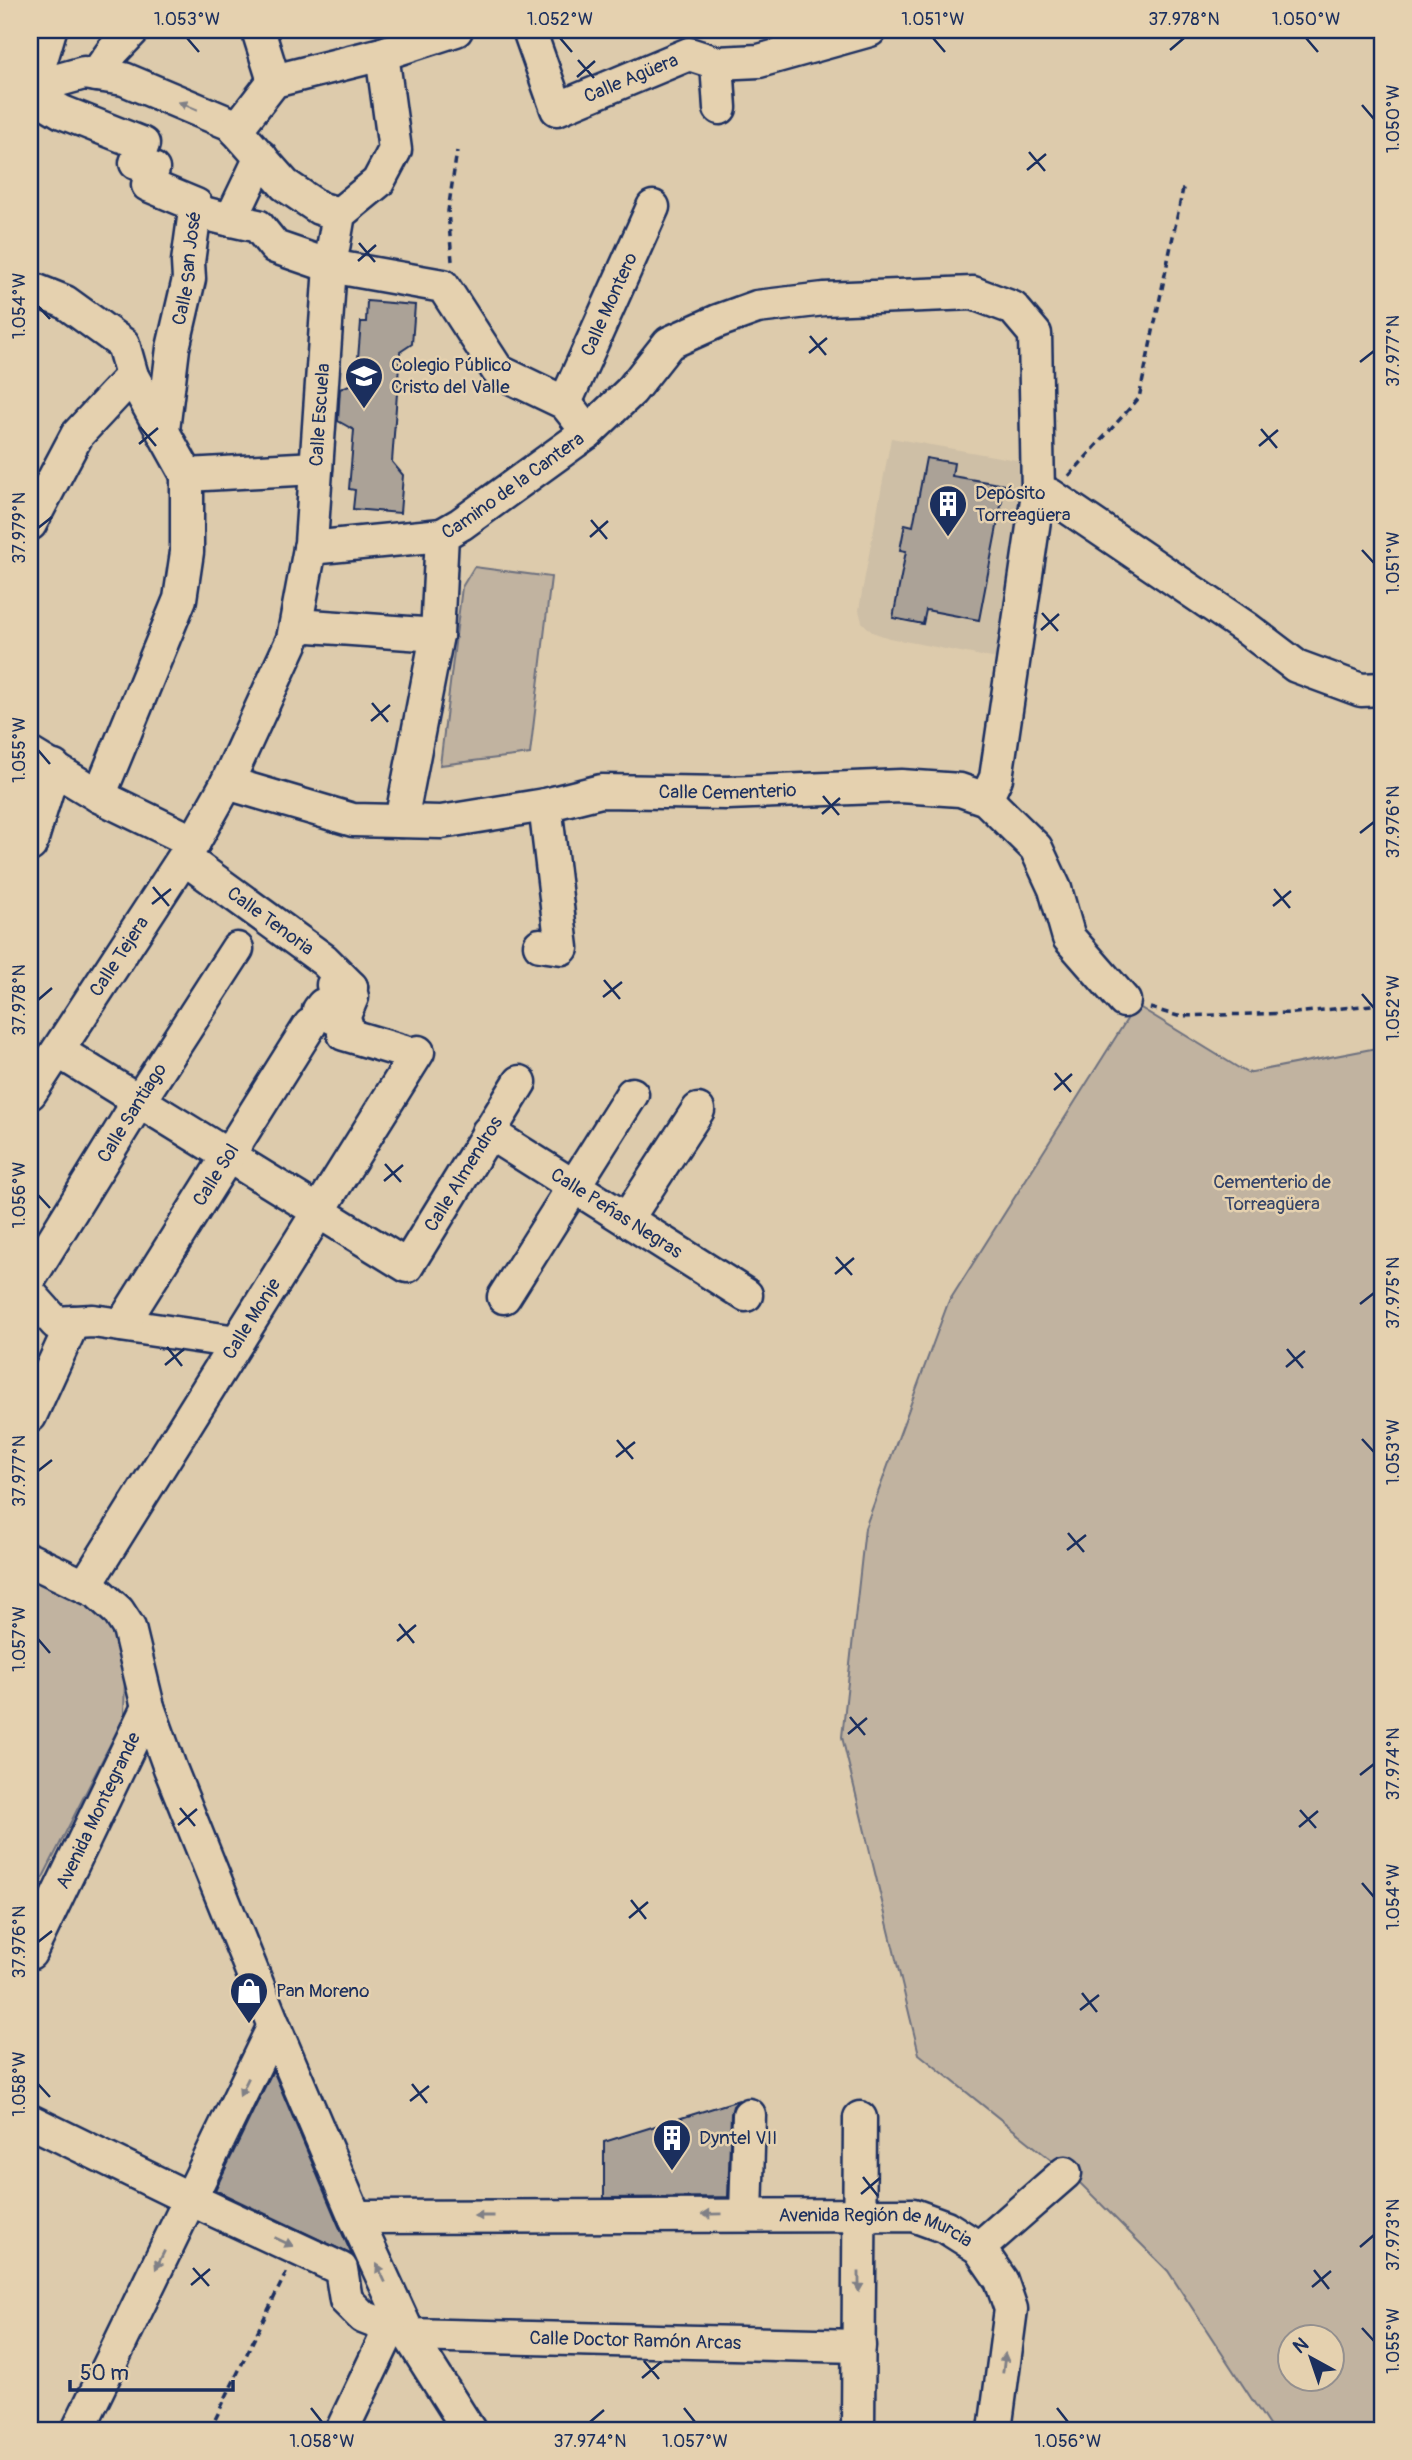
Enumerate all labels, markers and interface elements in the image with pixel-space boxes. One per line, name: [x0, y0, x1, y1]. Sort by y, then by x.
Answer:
text: 1.053°W: [154, 8, 220, 31]
text: 1.052°W: [527, 8, 593, 31]
text: 1.051°W: [901, 8, 965, 31]
text: 37.978°N: [1148, 8, 1220, 31]
text: 1.050°W: [1272, 8, 1340, 31]
street label: Calle Agüera: [580, 48, 682, 108]
text: 1.050°W: [1382, 85, 1405, 153]
one-way arrow: [177, 100, 198, 111]
street label: Calle San José: [167, 210, 207, 328]
street label: Calle Montero: [576, 249, 643, 360]
text: 1.054°W: [8, 273, 31, 339]
text: 37.977°N: [1382, 315, 1405, 387]
place label: Colegio Público Cristo del Valle: [391, 353, 512, 399]
school or university icon: Colegio Público Cristo del Valle: [343, 355, 385, 410]
street label: Calle Escuela: [304, 362, 335, 467]
street label: Camino de la Cantera: [437, 427, 589, 545]
place label: Depósito Torreagüera: [975, 481, 1071, 527]
building icon: Depósito Torreagüera: [927, 483, 969, 538]
text: 37.979°N: [8, 492, 31, 564]
text: 1.051°W: [1382, 531, 1405, 595]
text: 1.055°W: [8, 717, 31, 783]
street label: Calle Cementerio: [658, 778, 797, 805]
text: 37.976°N: [1382, 786, 1405, 858]
street label: Calle Tenoria: [222, 881, 319, 961]
street label: Calle Tejera: [84, 912, 154, 1001]
text: 37.978°N: [8, 964, 31, 1036]
text: 1.052°W: [1382, 975, 1405, 1041]
street label: Calle Santiago: [92, 1059, 172, 1167]
street label: Calle Almendros: [419, 1111, 508, 1236]
street label: Calle Sol: [188, 1139, 244, 1211]
text: 1.056°W: [8, 1162, 31, 1228]
street label: Calle Peñas Negras: [546, 1163, 687, 1264]
park label: Cementerio de Torreagüera: [1213, 1170, 1331, 1216]
text: 37.975°N: [1382, 1257, 1405, 1329]
street label: Calle Monje: [217, 1273, 286, 1364]
text: 1.053°W: [1382, 1419, 1405, 1485]
text: 37.977°N: [8, 1435, 31, 1507]
text: 1.057°W: [8, 1606, 31, 1672]
street label: Avenida Montegrande: [51, 1728, 146, 1893]
text: 37.974°N: [1382, 1728, 1405, 1800]
text: 1.054°W: [1382, 1864, 1405, 1930]
text: 37.976°N: [8, 1906, 31, 1978]
shop icon: Pan Moreno: [228, 1970, 270, 2025]
place label: Pan Moreno: [276, 1979, 369, 2003]
text: 1.058°W: [8, 2051, 31, 2117]
one-way arrow: [238, 2077, 249, 2097]
building icon: Dyntel VII: [651, 2117, 693, 2172]
place label: Dyntel VII: [699, 2126, 777, 2150]
text: 37.973°N: [1382, 2199, 1405, 2271]
street label: Avenida Región de Murcia: [779, 2203, 977, 2253]
one-way arrow: [700, 2209, 722, 2220]
one-way arrow: [473, 2210, 495, 2222]
one-way arrow: [274, 2236, 294, 2248]
one-way arrow: [154, 2250, 166, 2270]
one-way arrow: [375, 2263, 387, 2283]
one-way arrow: [853, 2271, 865, 2293]
text: 1.055°W: [1382, 2308, 1405, 2374]
north arrow: [1276, 2324, 1346, 2394]
street label: Calle Doctor Ramón Arcas: [529, 2326, 742, 2355]
text: N: [1288, 2332, 1313, 2359]
scale bar: [70, 2348, 233, 2392]
one-way arrow: [998, 2351, 1009, 2373]
text: 50 m: [80, 2360, 129, 2387]
text: 1.058°W: [289, 2430, 355, 2453]
text: 37.974°N: [554, 2430, 626, 2453]
text: 1.057°W: [662, 2430, 728, 2453]
text: 1.056°W: [1035, 2430, 1101, 2453]

